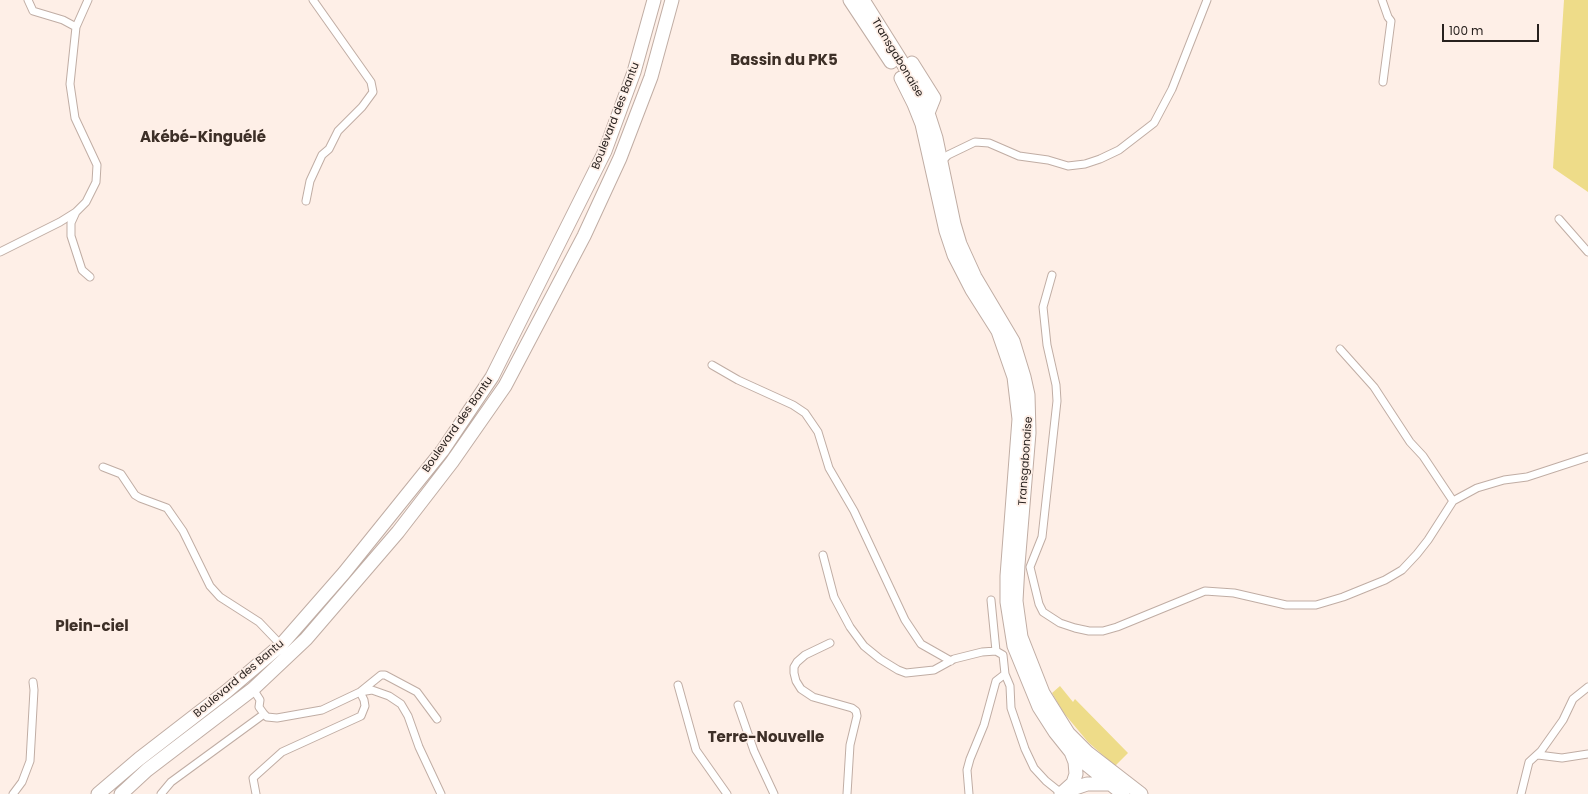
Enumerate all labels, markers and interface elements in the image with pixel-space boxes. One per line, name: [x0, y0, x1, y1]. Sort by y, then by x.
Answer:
street label: Transgabonaise: [868, 16, 926, 100]
scale bar: [1444, 16, 1541, 42]
text: 100 m: [1449, 22, 1483, 39]
district label: Bassin du PK5: [730, 52, 838, 70]
street label: Boulevard des Bantu: [589, 61, 643, 171]
district label: Akébé-Kinguélé: [140, 129, 266, 147]
street label: Boulevard des Bantu: [420, 375, 496, 475]
street label: Transgabonaise: [1016, 416, 1036, 506]
district label: Plein-ciel: [55, 618, 129, 636]
street label: Boulevard des Bantu: [191, 637, 287, 721]
district label: Terre-Nouvelle: [708, 729, 824, 747]

